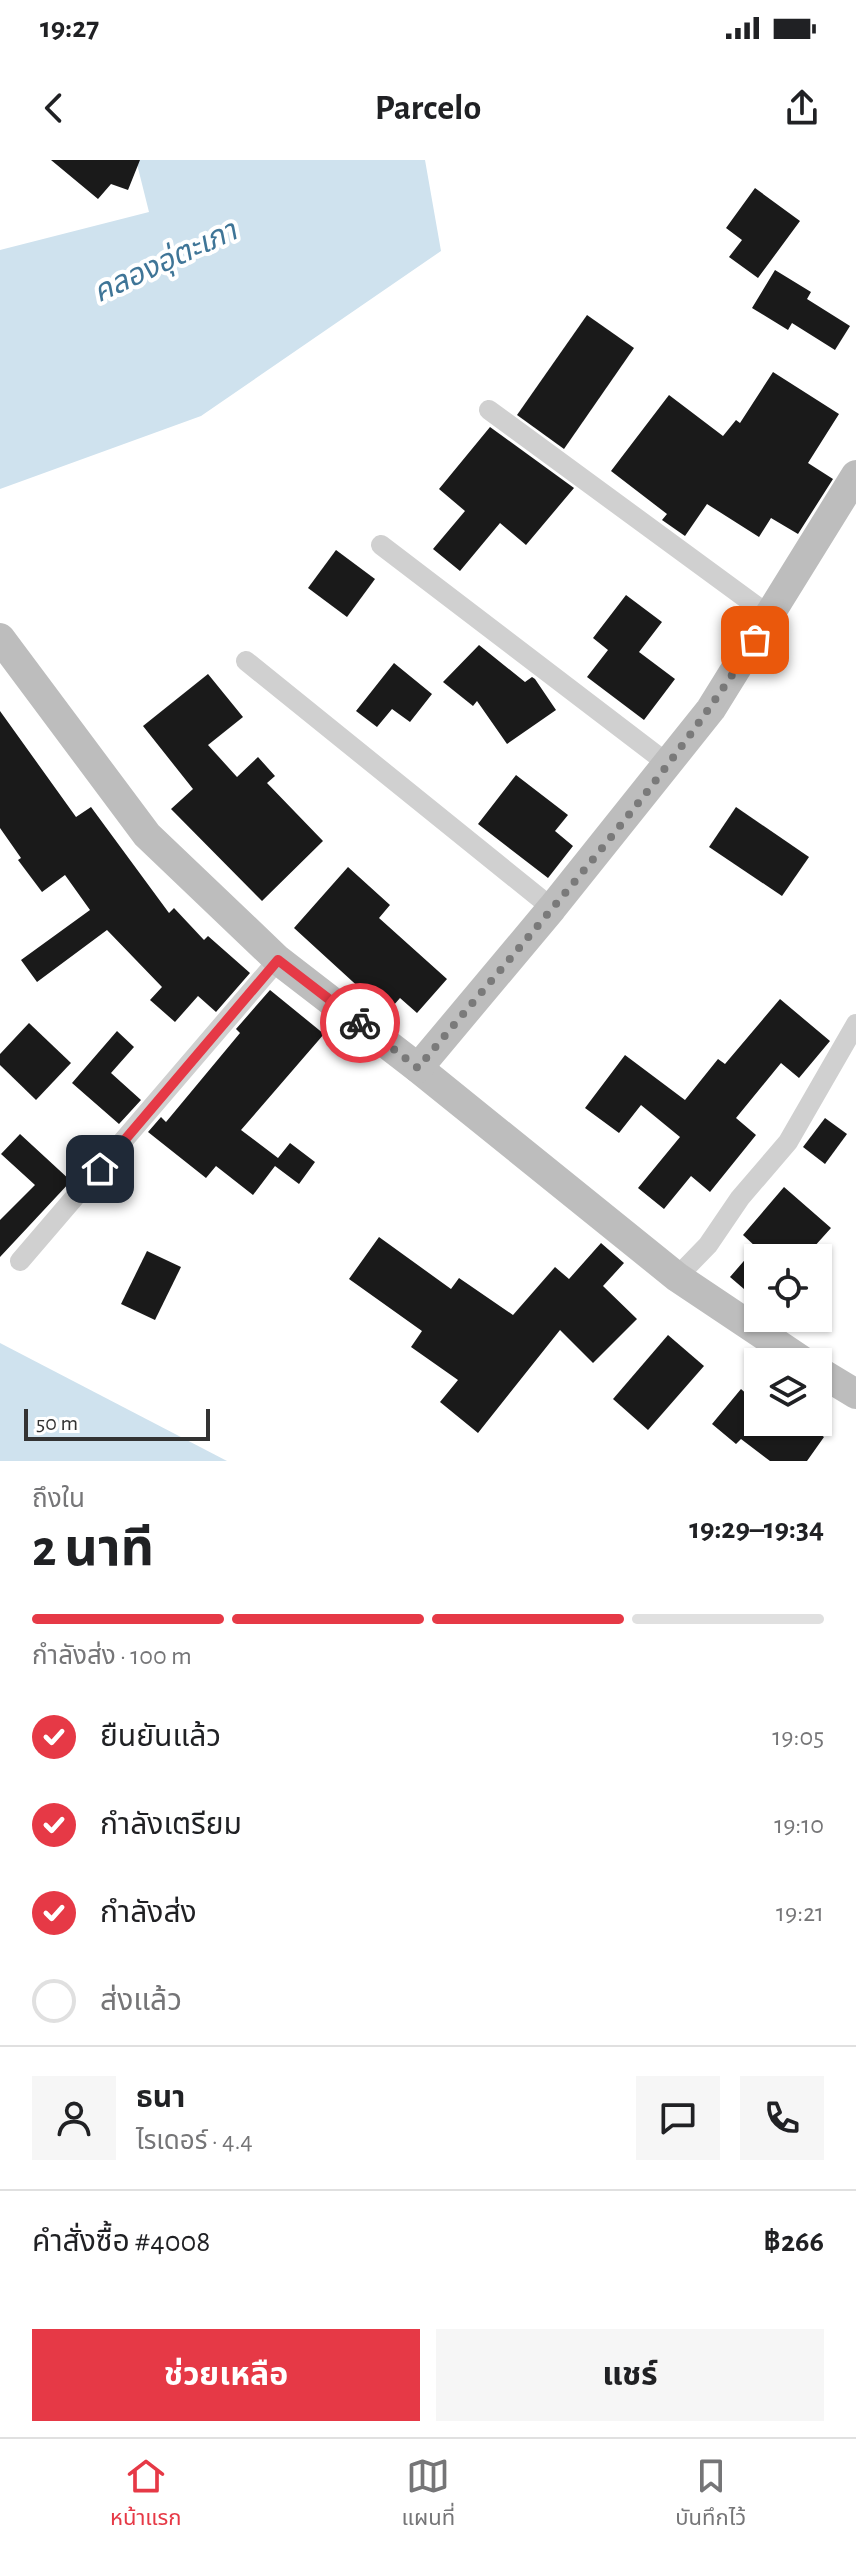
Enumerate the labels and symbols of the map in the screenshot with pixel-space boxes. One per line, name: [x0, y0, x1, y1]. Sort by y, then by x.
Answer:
water label: คลองอุ่ตะเภา: [88, 213, 244, 310]
pin: [721, 606, 789, 674]
courier: [320, 983, 400, 1063]
pin: [66, 1135, 134, 1203]
scale bar: [24, 1405, 210, 1441]

